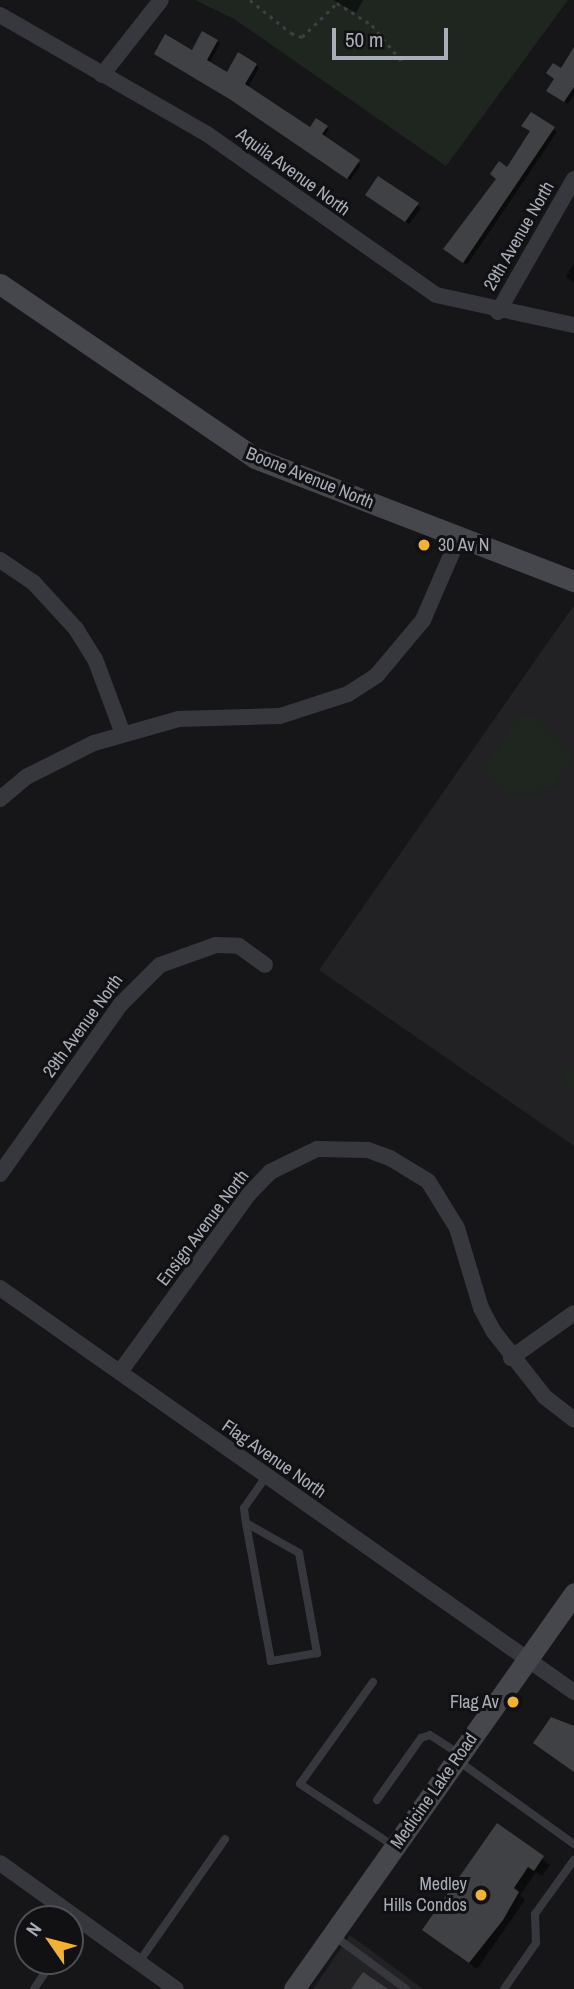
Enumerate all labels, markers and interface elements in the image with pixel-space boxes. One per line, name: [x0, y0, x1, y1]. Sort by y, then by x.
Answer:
scale bar: [336, 14, 452, 58]
text: 50 m: [345, 25, 383, 54]
street label: Aquila Avenue North: [232, 123, 354, 221]
street label: 29th Avenue North: [479, 177, 559, 295]
street label: Boone Avenue North: [243, 442, 377, 514]
place label: 30 Av N: [438, 534, 490, 556]
marker: 30 Av N: [416, 537, 432, 553]
street label: 29th Avenue North: [38, 970, 128, 1082]
street label: Ensign Avenue North: [152, 1166, 254, 1290]
street label: Flag Avenue North: [218, 1415, 330, 1503]
place label: Flag Av: [449, 1691, 499, 1713]
marker: Flag Av: [505, 1694, 521, 1710]
street label: Medicine Lake Road: [386, 1729, 482, 1853]
place label: Medley Hills Condos: [383, 1874, 467, 1916]
marker: Medley Hills Condos: [473, 1887, 489, 1903]
north arrow: [14, 1905, 84, 1975]
text: N: [20, 1917, 47, 1941]

